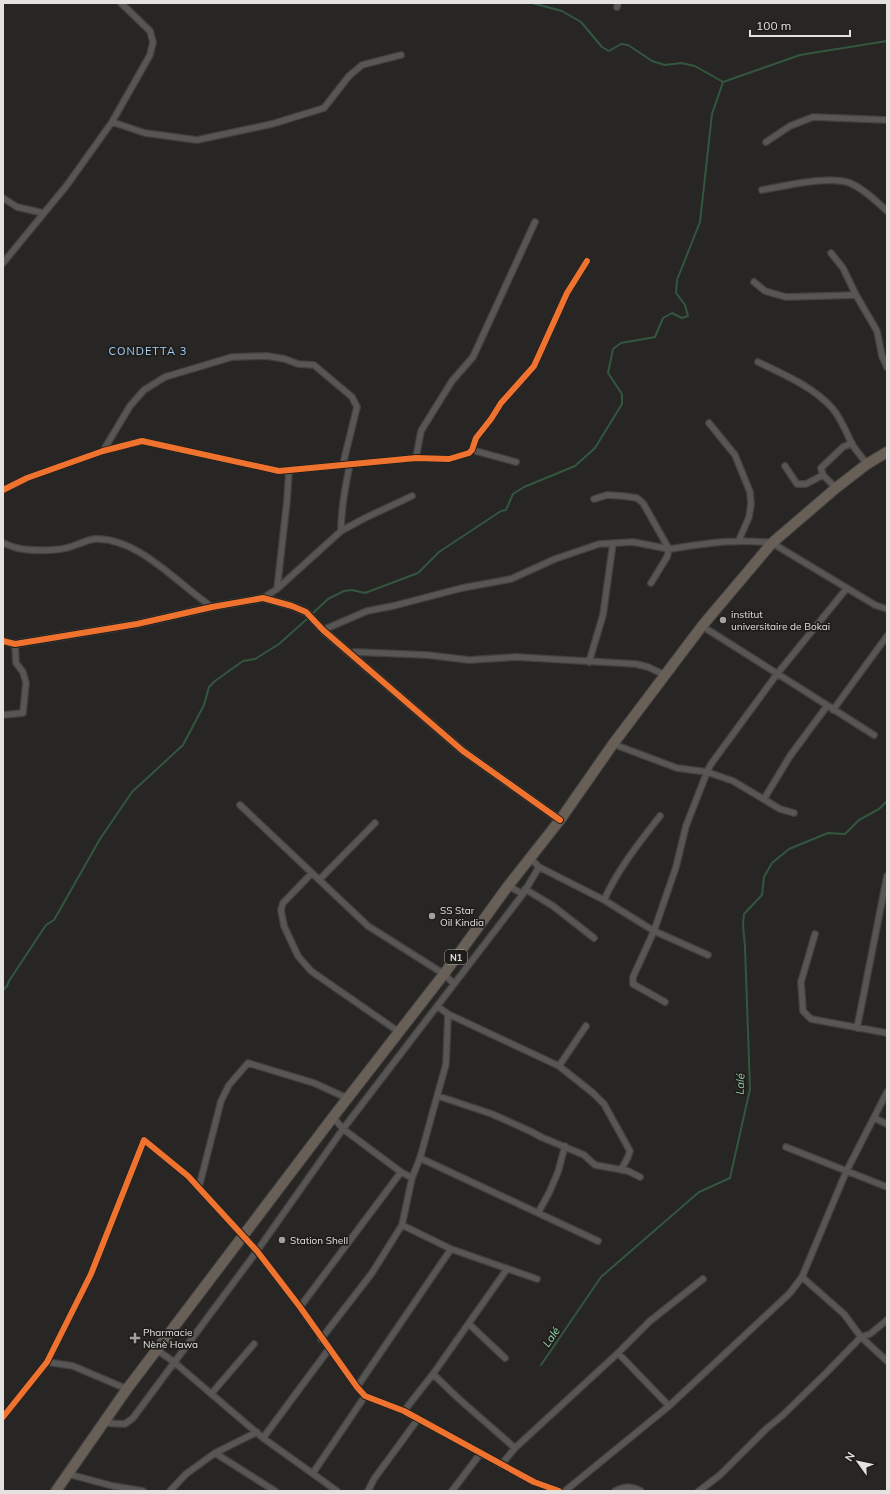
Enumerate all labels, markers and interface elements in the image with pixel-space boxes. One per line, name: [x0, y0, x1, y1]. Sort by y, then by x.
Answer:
scale bar: [750, 12, 850, 38]
text: 100 m: [756, 18, 791, 33]
district label: СONDETTA 3: [109, 344, 187, 358]
place label: institut universitaire de Bokai: [731, 608, 830, 633]
marker: institut universitaire de Bokai: [718, 615, 728, 625]
place label: SS Star Oil Kindia: [440, 904, 484, 929]
marker: SS Star Oil Kindia: [427, 911, 437, 921]
road number: N1: [445, 950, 467, 964]
water label: Lalé: [732, 1073, 748, 1095]
place label: Station Shell: [290, 1234, 348, 1247]
marker: Station Shell: [277, 1235, 287, 1245]
water label: Lalé: [539, 1324, 563, 1350]
place label: Pharmacie Nènè Hawa: [143, 1326, 198, 1351]
marker: Pharmacie Nènè Hawa: [130, 1333, 140, 1343]
north arrow: [838, 1442, 878, 1482]
text: N: [841, 1449, 858, 1464]

